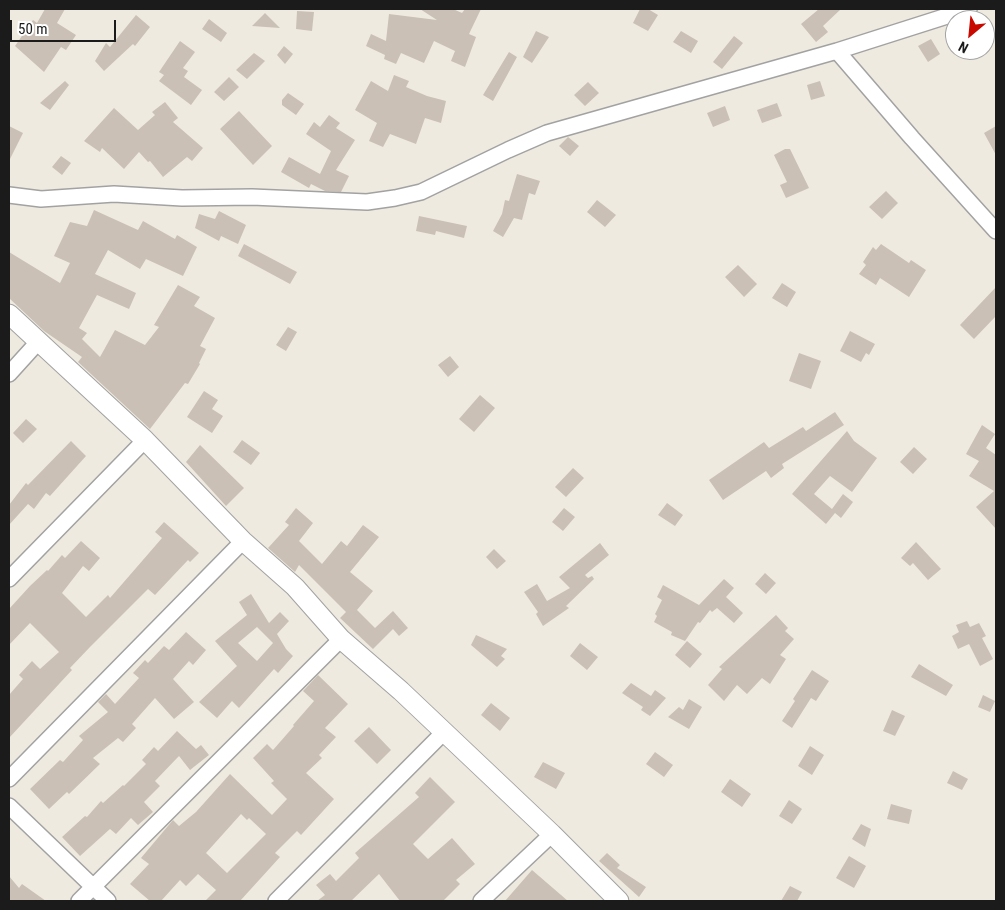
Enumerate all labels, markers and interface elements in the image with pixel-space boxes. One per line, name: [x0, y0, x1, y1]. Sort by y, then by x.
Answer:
scale bar: [12, 10, 119, 42]
north arrow: [945, 10, 995, 60]
text: 50 m: [18, 20, 48, 38]
text: N: [956, 38, 971, 56]

